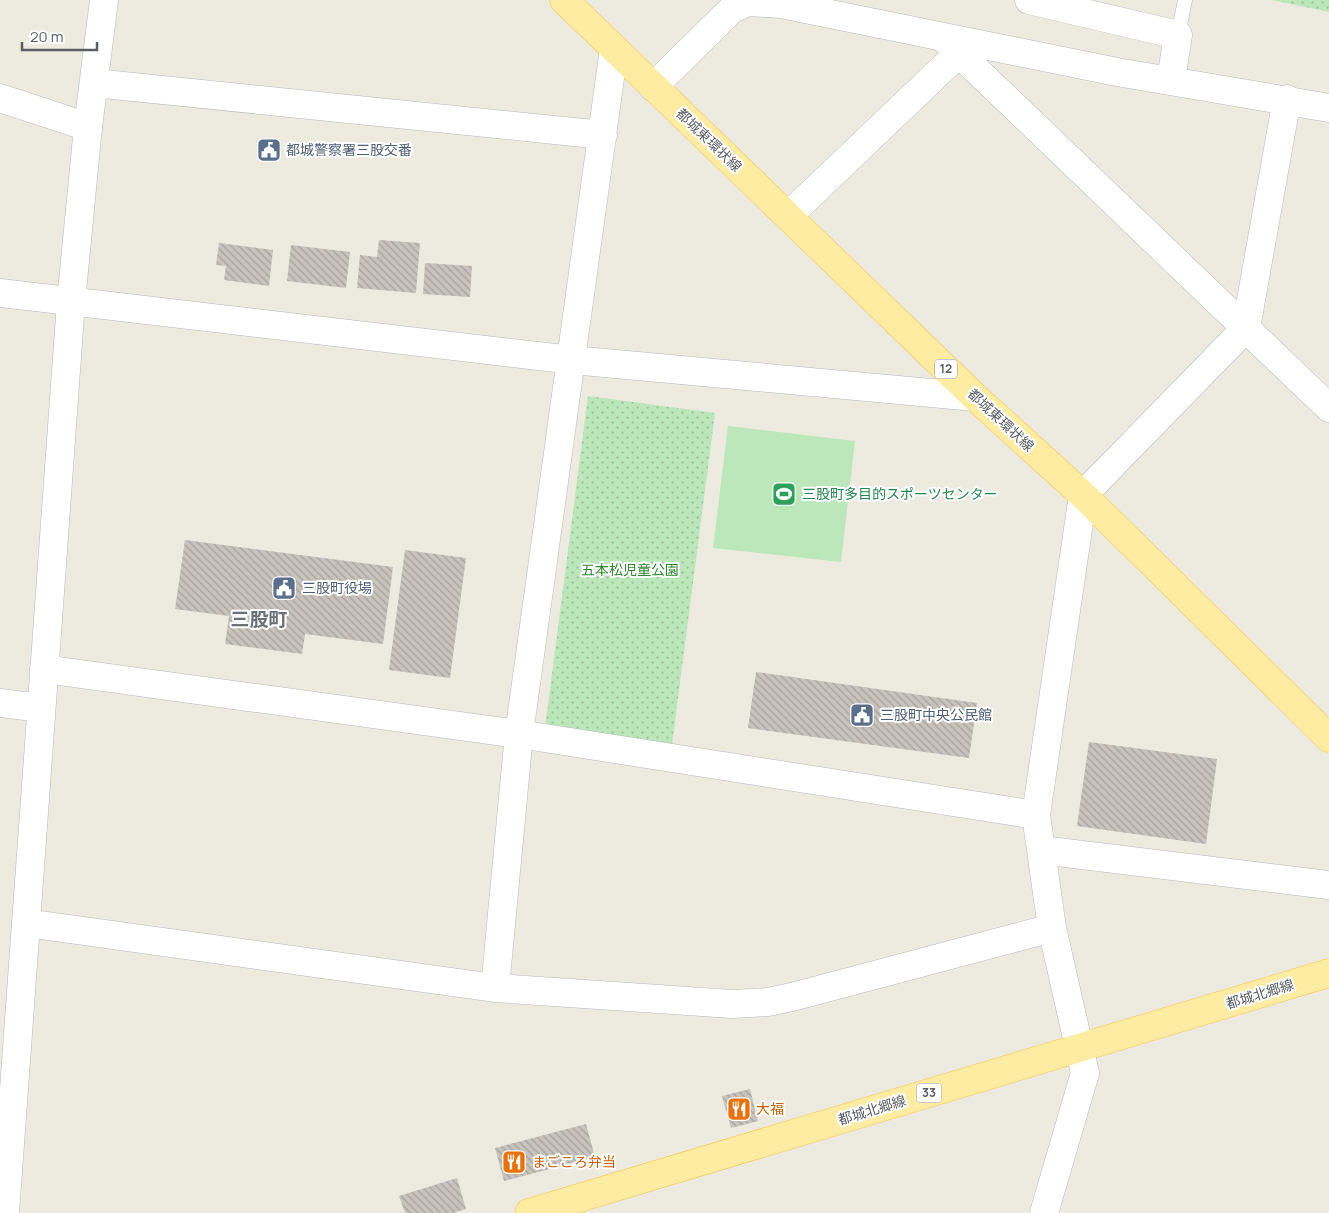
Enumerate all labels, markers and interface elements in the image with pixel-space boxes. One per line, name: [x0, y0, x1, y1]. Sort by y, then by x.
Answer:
scale bar: [22, 20, 98, 52]
text: 20 m: [30, 26, 63, 47]
street label: 都城東環状線: [673, 104, 746, 176]
public building icon: 都城警察署三股交番: [256, 137, 282, 163]
place label: 都城警察署三股交番: [286, 140, 412, 159]
road number: 12: [935, 359, 957, 378]
street label: 都城東環状線: [964, 384, 1039, 455]
sports icon: 三股町多目的スポーツセンター: [771, 481, 797, 507]
place label: 三股町多目的スポーツセンター: [802, 484, 998, 503]
park label: 五本松児童公園: [581, 560, 679, 579]
public building icon: 三股町役場: [271, 575, 297, 601]
place label: 三股町役場: [302, 578, 372, 597]
district label: 三股町: [230, 606, 288, 632]
public building icon: 三股町中央公民館: [849, 702, 875, 728]
place label: 三股町中央公民館: [880, 705, 992, 724]
street label: 都城北郷線: [1224, 974, 1296, 1013]
road number: 33: [916, 1084, 942, 1102]
street label: 都城北郷線: [836, 1090, 908, 1129]
restaurant icon: 大福: [726, 1096, 752, 1122]
place label: 大福: [756, 1099, 784, 1118]
restaurant icon: まごころ弁当: [501, 1149, 527, 1175]
place label: まごころ弁当: [532, 1152, 616, 1171]

